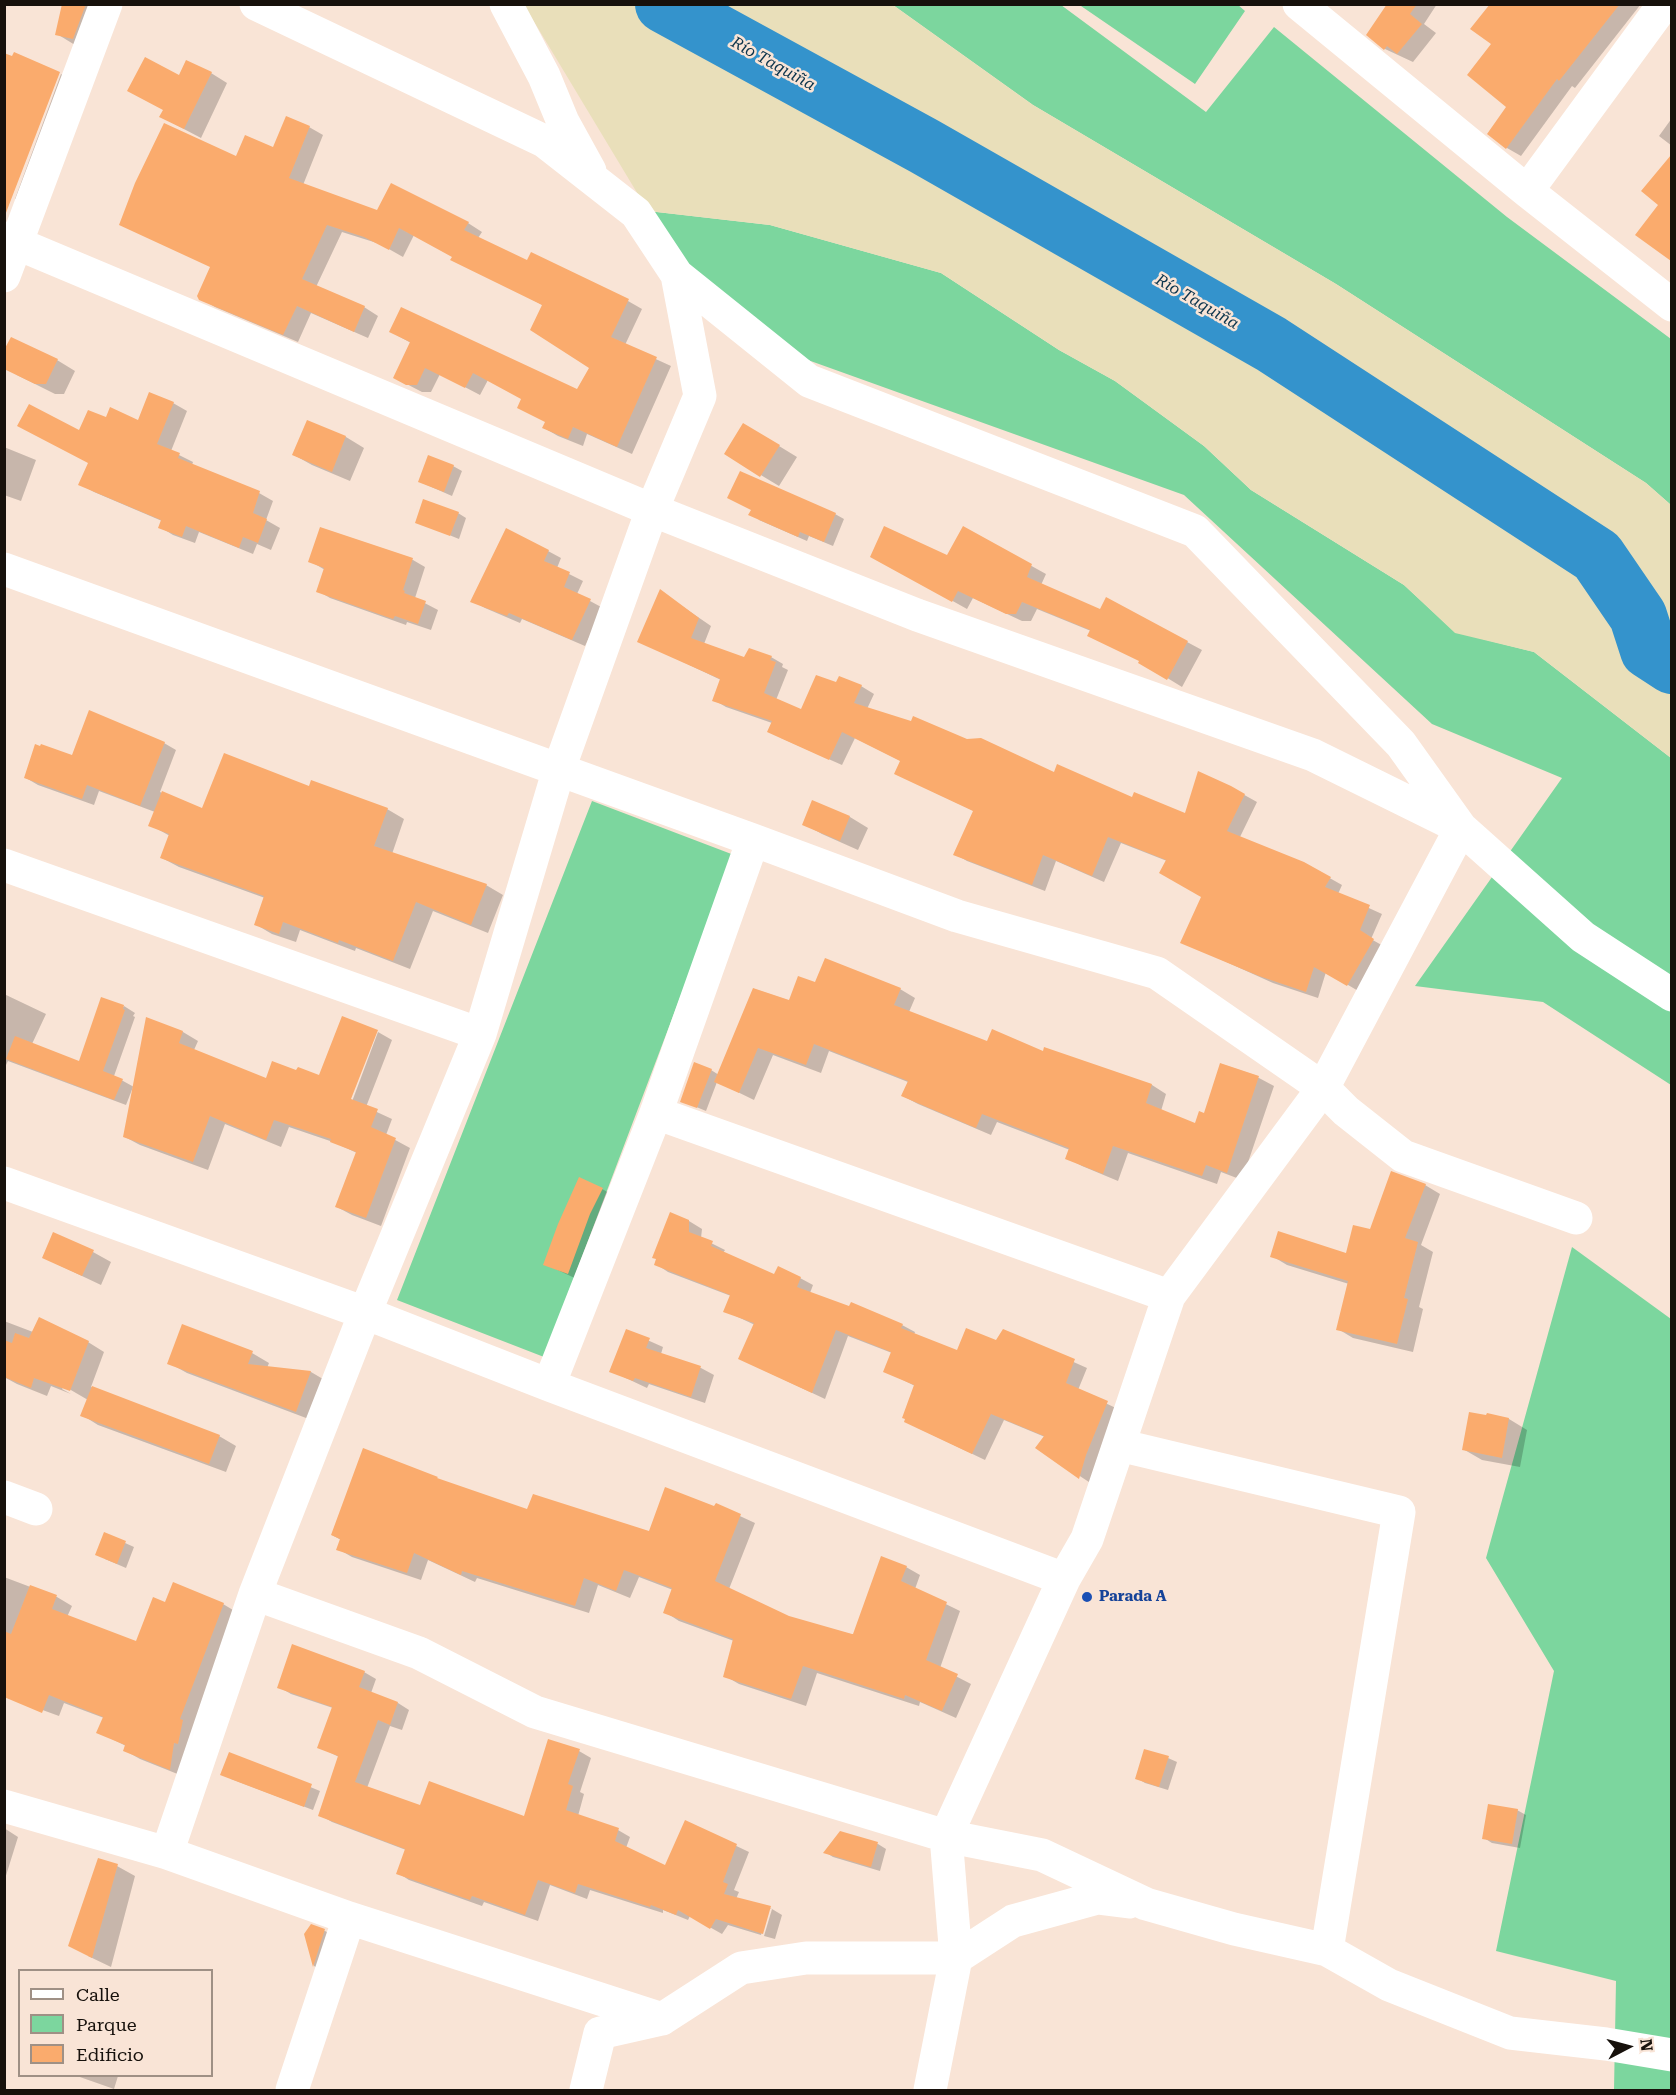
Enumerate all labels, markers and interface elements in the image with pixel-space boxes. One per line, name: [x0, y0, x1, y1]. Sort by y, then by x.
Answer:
water label: Río Taquiña: [728, 33, 818, 95]
water label: Río Taquiña: [1152, 270, 1242, 334]
place label: Parada A: [1099, 1588, 1167, 1606]
marker: Parada A: [1080, 1590, 1094, 1604]
legend: [18, 1969, 213, 2077]
text: Calle: [76, 1984, 120, 2005]
text: Parque: [76, 2014, 137, 2035]
north arrow: [1598, 2017, 1658, 2077]
text: N: [1636, 2038, 1656, 2052]
text: Edificio: [76, 2044, 144, 2065]

